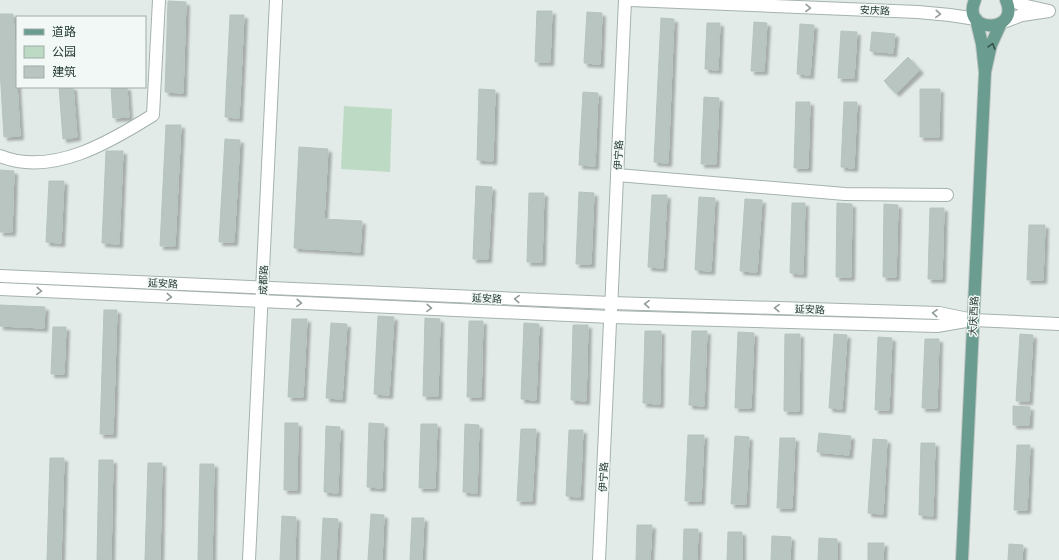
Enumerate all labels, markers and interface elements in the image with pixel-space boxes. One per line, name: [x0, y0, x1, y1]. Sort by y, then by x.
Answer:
one-way arrow: [805, 3, 811, 12]
street label: 安庆路: [860, 4, 890, 18]
one-way arrow: [935, 9, 941, 18]
legend: [16, 16, 146, 88]
text: 道路: [52, 25, 76, 39]
one-way arrow: [987, 43, 995, 50]
text: 公园: [52, 45, 76, 59]
text: 建筑: [52, 65, 76, 79]
street label: 伊宁路: [612, 140, 626, 170]
street label: 成都路: [257, 265, 271, 295]
street label: 延安路: [148, 277, 178, 291]
one-way arrow: [36, 287, 42, 295]
street label: 延安路: [472, 292, 502, 306]
one-way arrow: [166, 293, 172, 301]
one-way arrow: [514, 295, 520, 303]
street label: 大庆西路: [967, 296, 981, 336]
one-way arrow: [296, 298, 302, 307]
one-way arrow: [644, 300, 650, 309]
street label: 延安路: [795, 303, 825, 317]
one-way arrow: [426, 304, 432, 313]
one-way arrow: [774, 304, 780, 312]
one-way arrow: [932, 309, 938, 318]
street label: 伊宁路: [597, 462, 611, 492]

